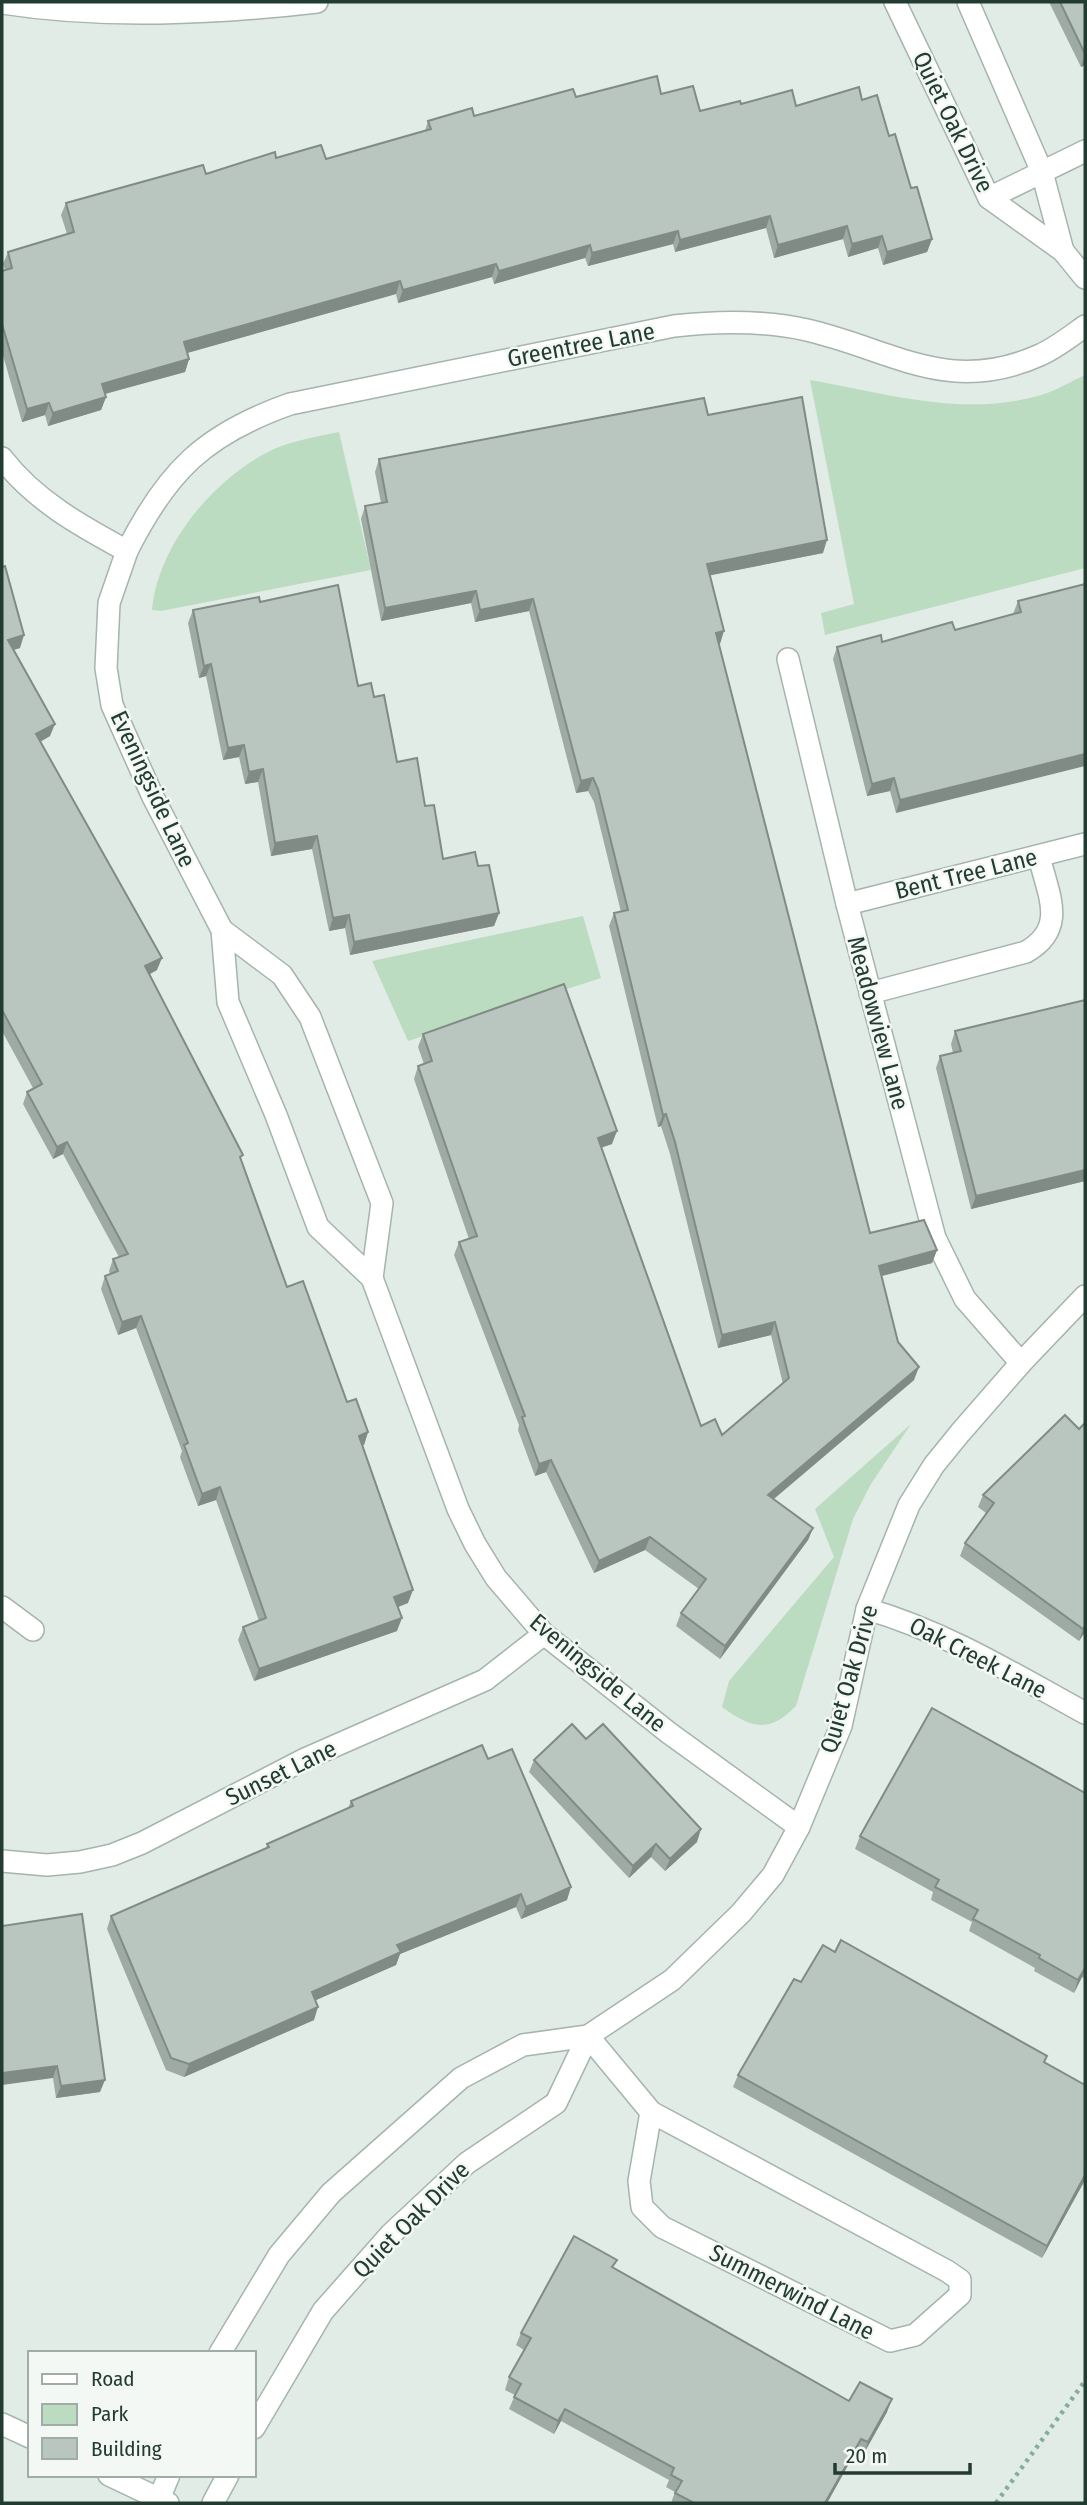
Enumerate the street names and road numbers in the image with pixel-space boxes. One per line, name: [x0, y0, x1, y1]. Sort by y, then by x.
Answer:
street label: Quiet Oak Drive: [907, 47, 999, 197]
street label: Greentree Lane: [505, 317, 657, 373]
street label: Eveningside Lane: [105, 706, 201, 872]
street label: Bent Tree Lane: [892, 843, 1040, 905]
street label: Meadowview Lane: [841, 933, 915, 1113]
street label: Quiet Oak Drive: [814, 1601, 884, 1757]
street label: Eveningside Lane: [524, 1608, 672, 1738]
street label: Oak Creek Lane: [905, 1611, 1051, 1705]
street label: Sunset Lane: [221, 1734, 341, 1812]
street label: Quiet Oak Drive: [347, 2156, 475, 2284]
street label: Summerwind Lane: [705, 2238, 879, 2346]

